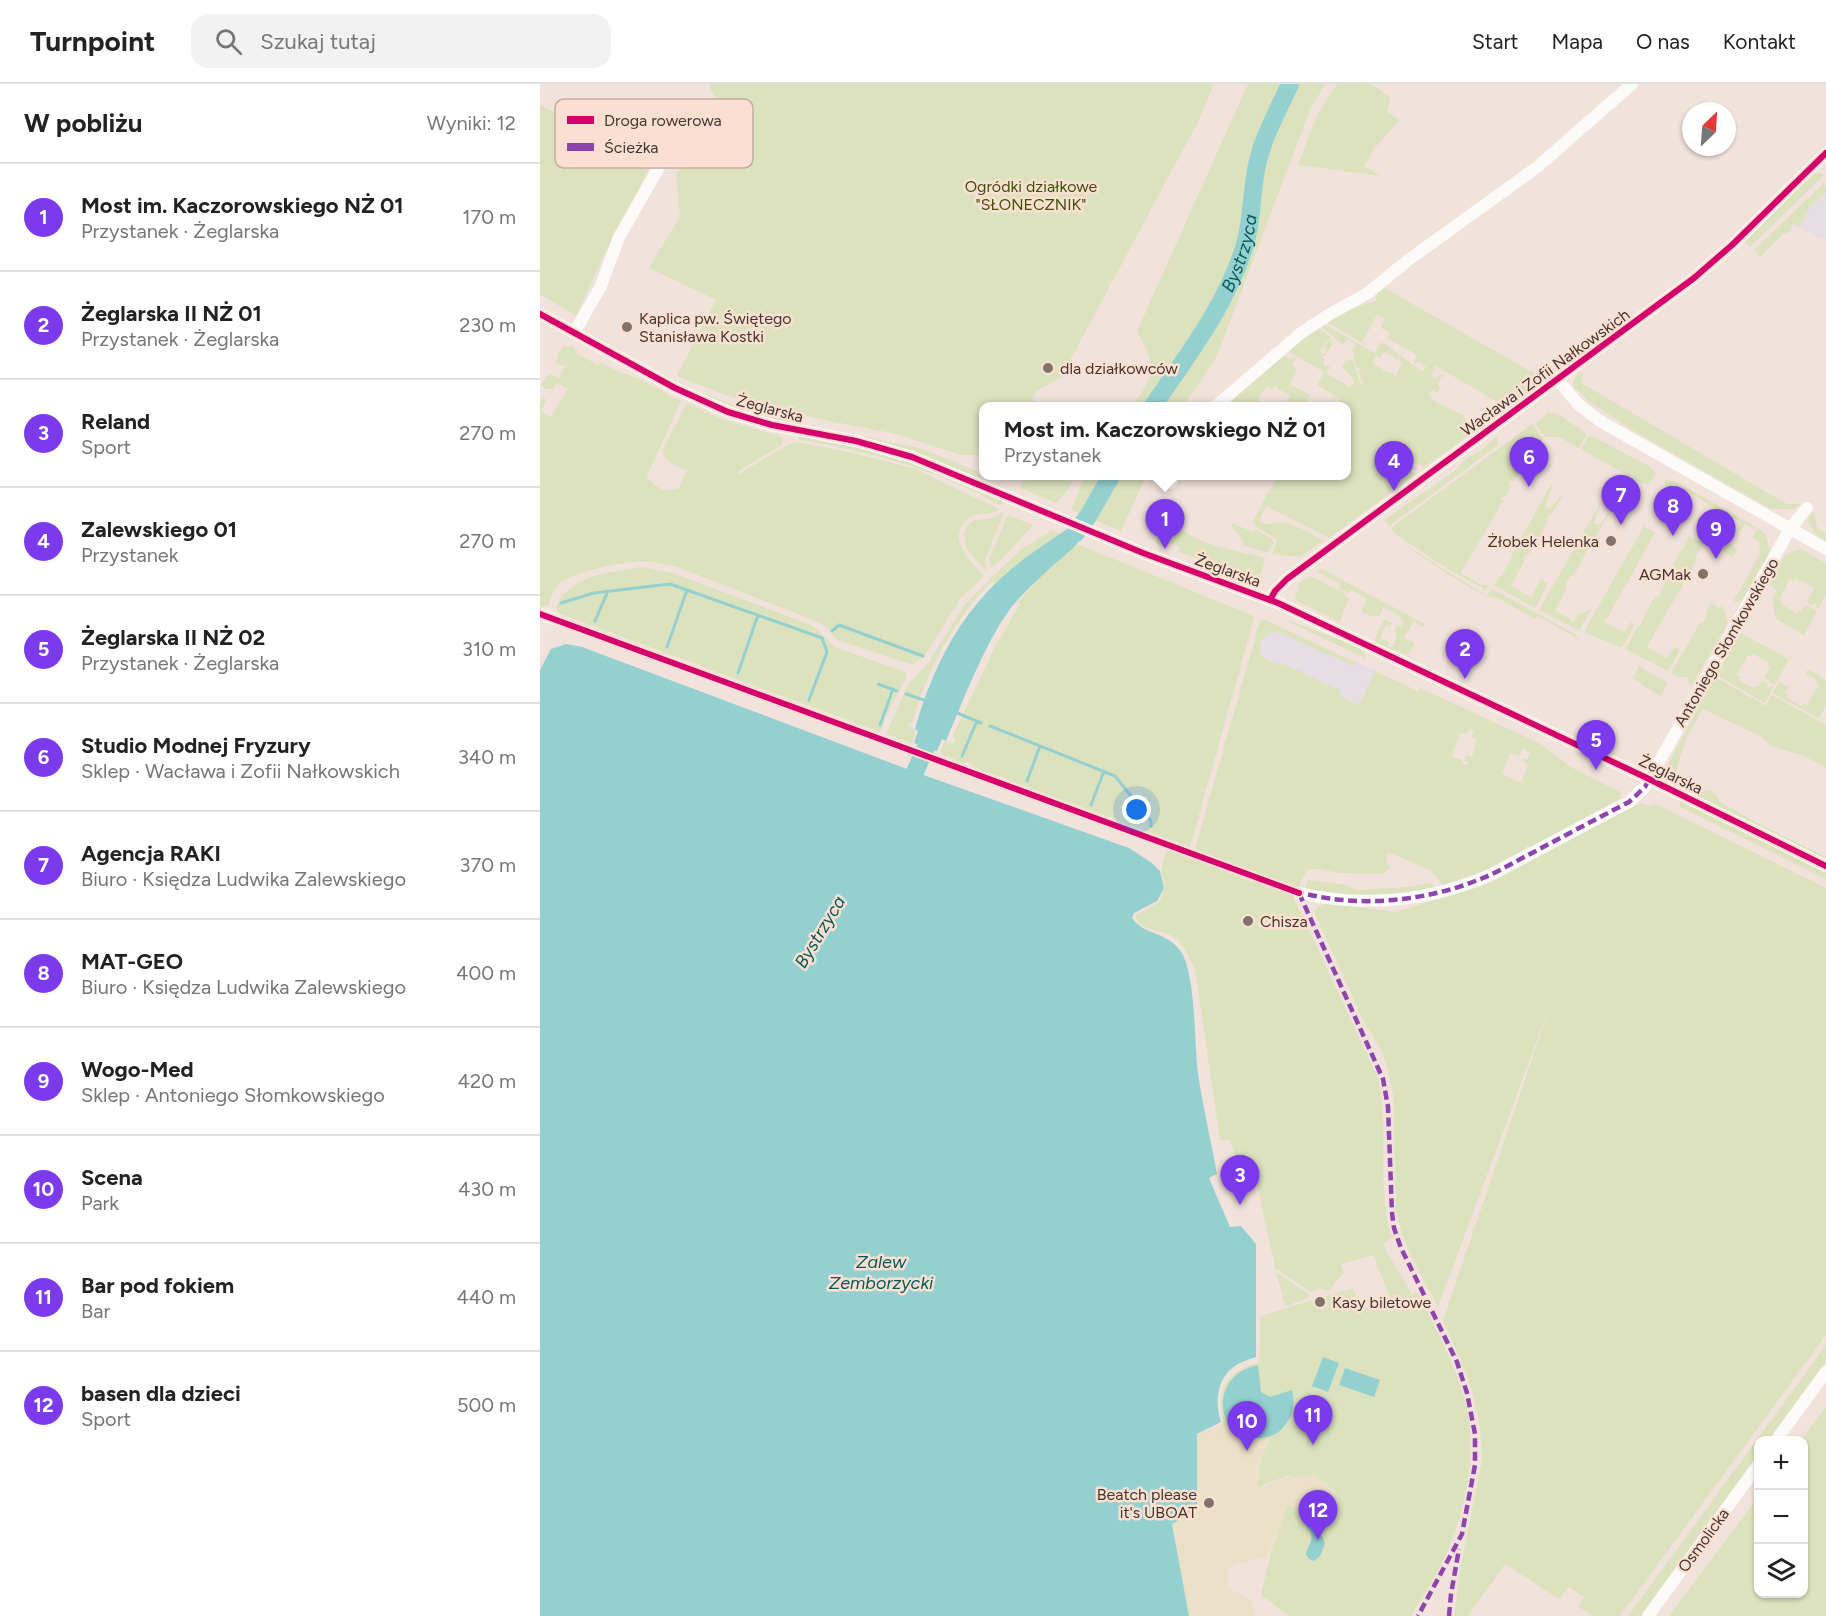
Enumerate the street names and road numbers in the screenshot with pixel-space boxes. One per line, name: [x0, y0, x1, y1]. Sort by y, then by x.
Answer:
street label: Wacława i Zofii Nałkowskich: [1457, 305, 1633, 440]
street label: Żeglarska: [734, 390, 806, 427]
street label: Żeglarska: [1192, 550, 1263, 591]
street label: Antoniego Słomkowskiego: [1670, 554, 1783, 730]
street label: Żeglarska: [1636, 751, 1706, 798]
street label: Osmolicka: [1674, 1505, 1733, 1576]

